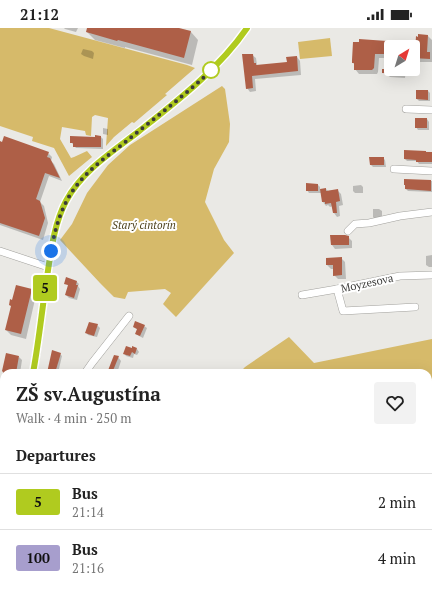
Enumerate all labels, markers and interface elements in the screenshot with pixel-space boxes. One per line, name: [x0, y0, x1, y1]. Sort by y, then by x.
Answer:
text: 21:12: [20, 4, 59, 24]
north arrow: [384, 40, 420, 76]
map controls: [384, 40, 420, 76]
unlabelled marker: [202, 61, 220, 79]
park label: Starý cintorín: [112, 218, 176, 232]
your location: [41, 241, 61, 261]
street label: Moyzesova: [339, 271, 395, 295]
line badge: 5: [32, 275, 58, 301]
text: 5: [41, 278, 49, 297]
text: ZŠ sv.Augustína: [16, 381, 161, 406]
button: heart: [374, 382, 416, 424]
text: Walk · 4 min · 250 m: [16, 409, 131, 427]
text: Departures: [16, 445, 96, 465]
text: Bus: [72, 483, 98, 503]
text: 5: [34, 492, 42, 511]
text: 2 min: [378, 492, 416, 512]
text: 21:14: [72, 503, 104, 521]
text: Bus: [72, 539, 98, 559]
text: 100: [26, 548, 50, 567]
text: 4 min: [378, 548, 416, 568]
text: 21:16: [72, 559, 104, 577]

